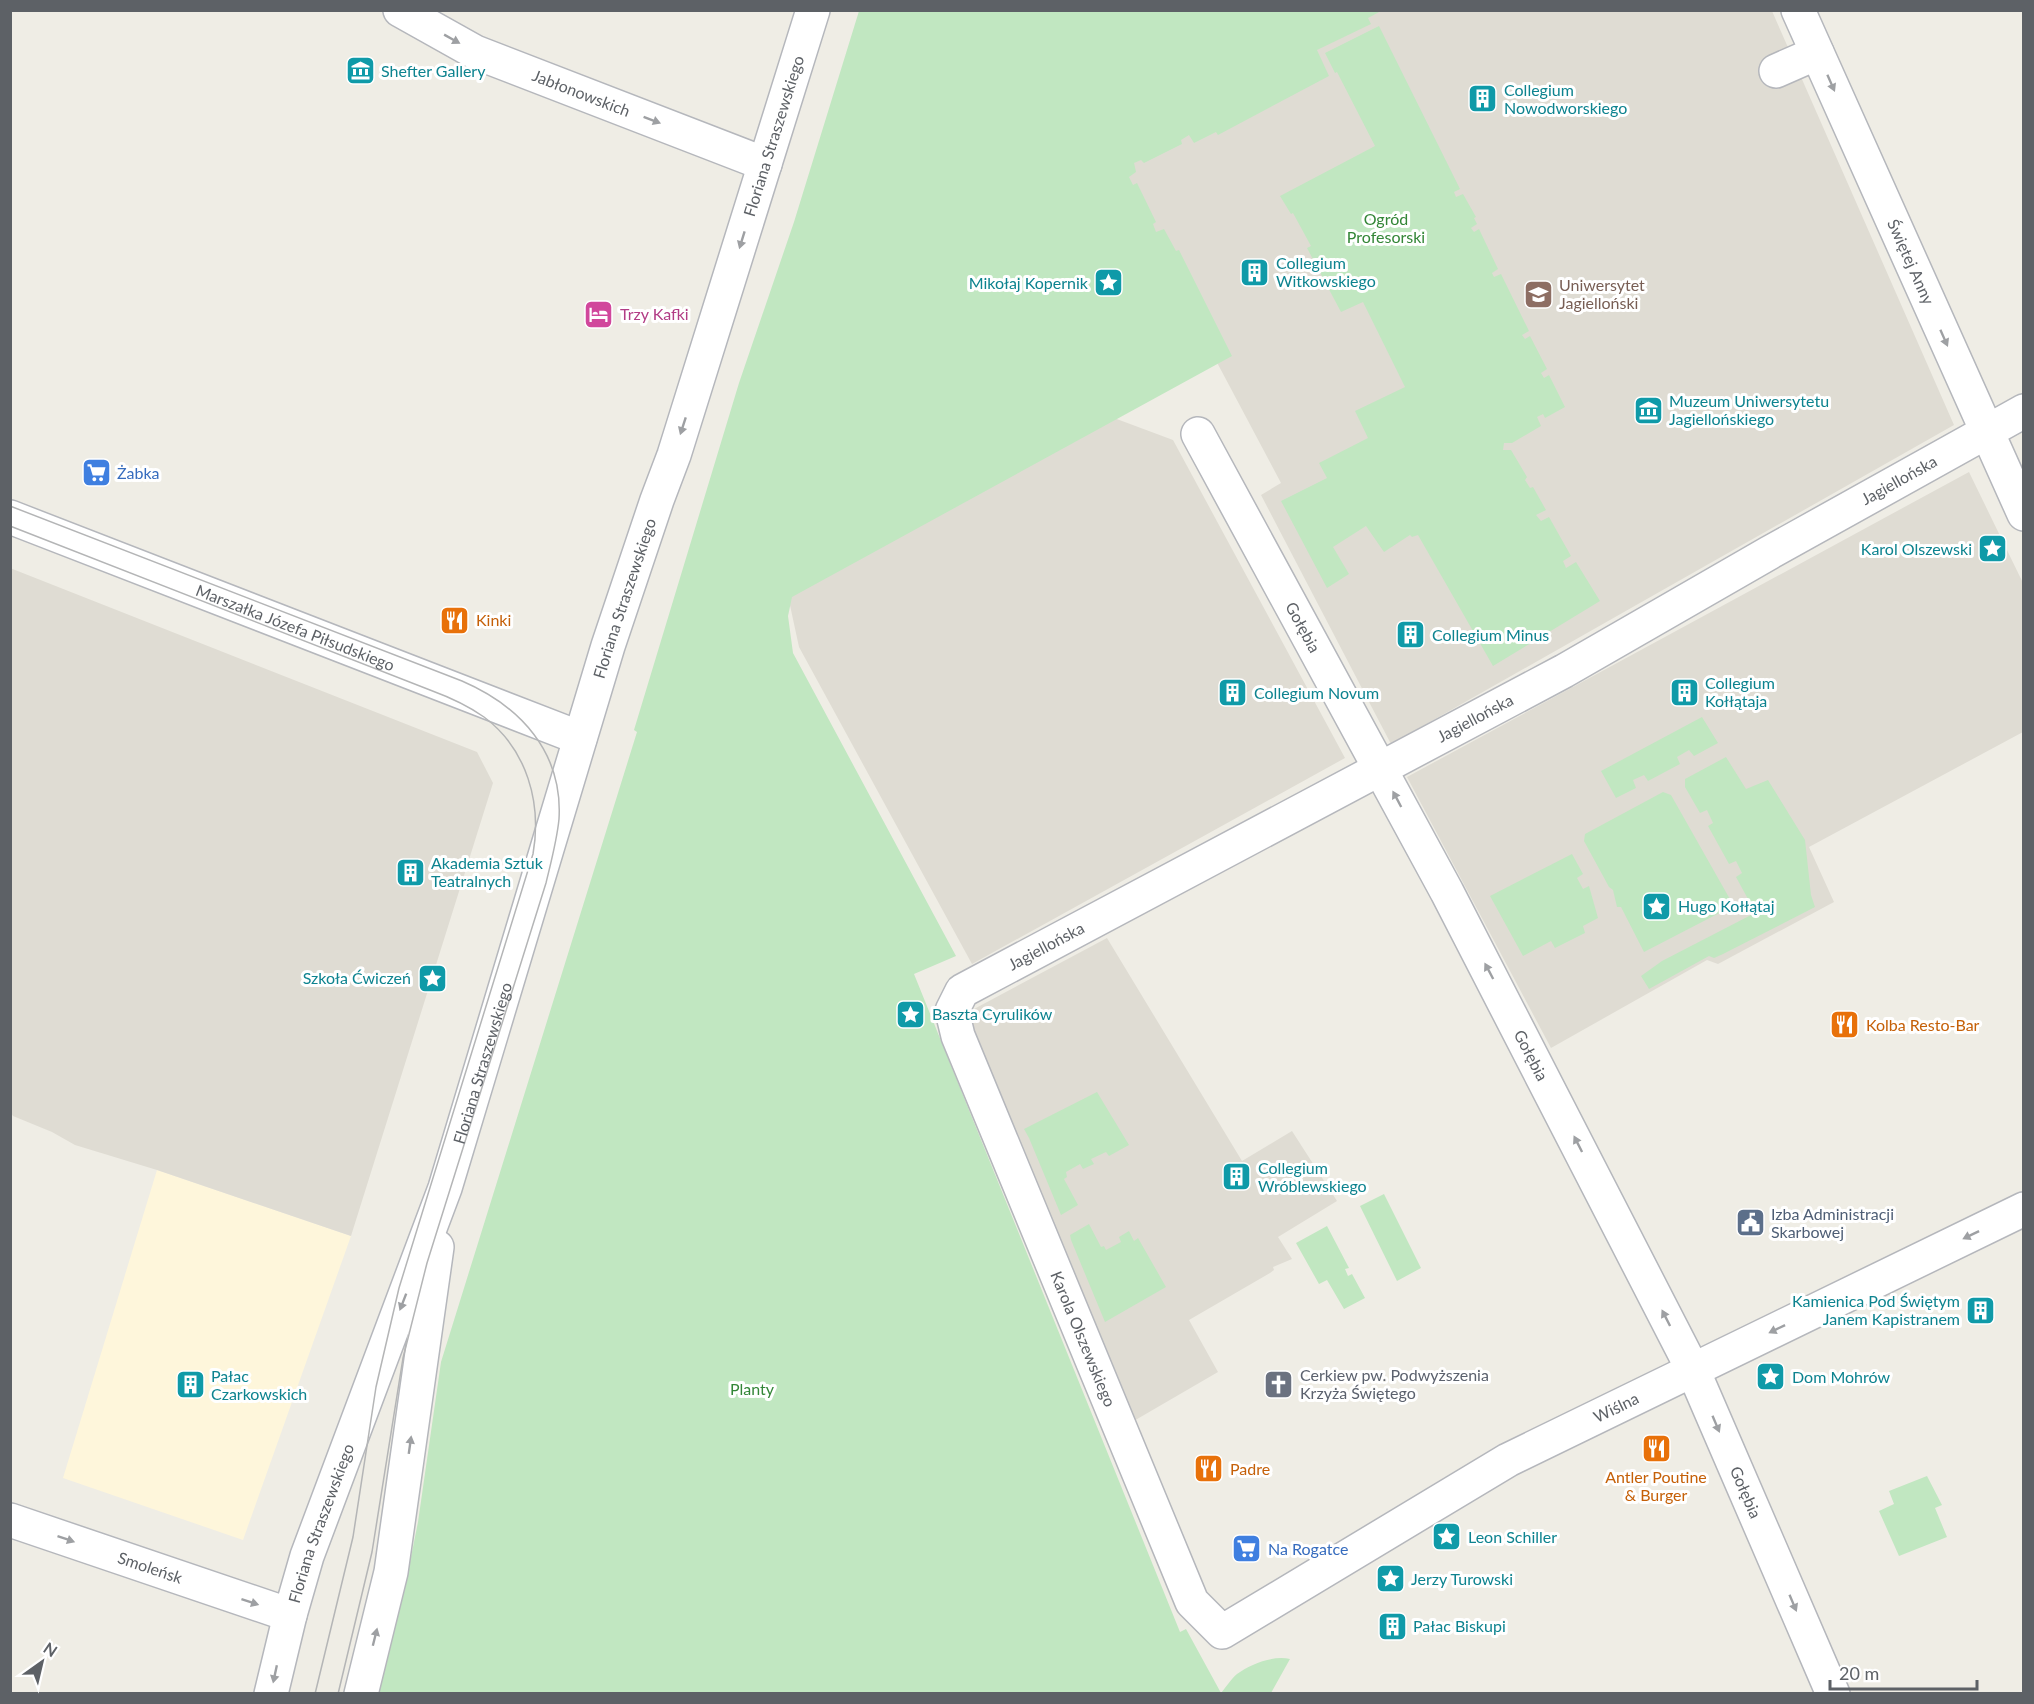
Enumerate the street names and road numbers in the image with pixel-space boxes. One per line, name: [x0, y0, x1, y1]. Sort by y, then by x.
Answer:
street label: Floriana Straszewskiego: [739, 53, 807, 219]
street label: Jabłonowskich: [530, 65, 633, 120]
street label: Świętej Anny: [1884, 216, 1939, 308]
street label: Jagiellońska: [1858, 451, 1940, 508]
street label: Floriana Straszewskiego: [589, 516, 659, 681]
street label: Marszałka Józefa Piłsudskiego: [193, 580, 398, 674]
street label: Gołębia: [1282, 598, 1325, 656]
street label: Jagiellońska: [1433, 690, 1516, 746]
street label: Jagiellońska: [1004, 918, 1087, 974]
street label: Floriana Straszewskiego: [449, 980, 515, 1146]
street label: Gołębia: [1511, 1026, 1552, 1084]
street label: Karola Olszewskiego: [1047, 1268, 1120, 1409]
street label: Wiślna: [1590, 1388, 1642, 1426]
street label: Floriana Straszewskiego: [284, 1441, 357, 1605]
street label: Gołębia: [1727, 1463, 1766, 1521]
street label: Smoleńsk: [116, 1547, 186, 1587]

